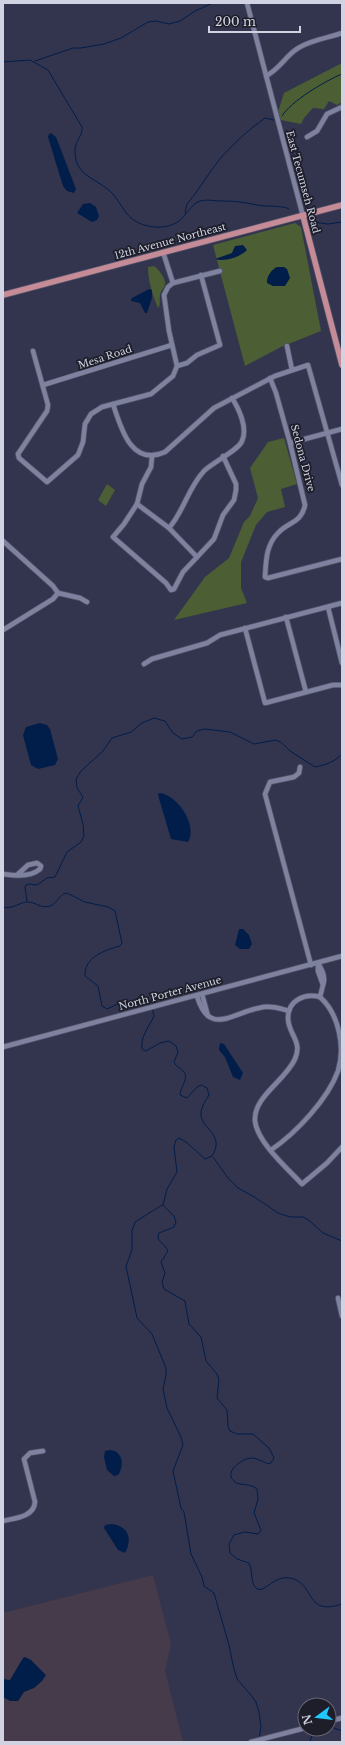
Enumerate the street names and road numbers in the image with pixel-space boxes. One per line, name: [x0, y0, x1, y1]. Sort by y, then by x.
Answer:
street label: East Tecumseh Road: [283, 129, 323, 235]
street label: 12th Avenue Northeast: [113, 220, 227, 262]
street label: Mesa Road: [76, 342, 134, 372]
street label: Sedona Drive: [288, 423, 318, 493]
street label: North Porter Avenue: [117, 973, 223, 1013]

